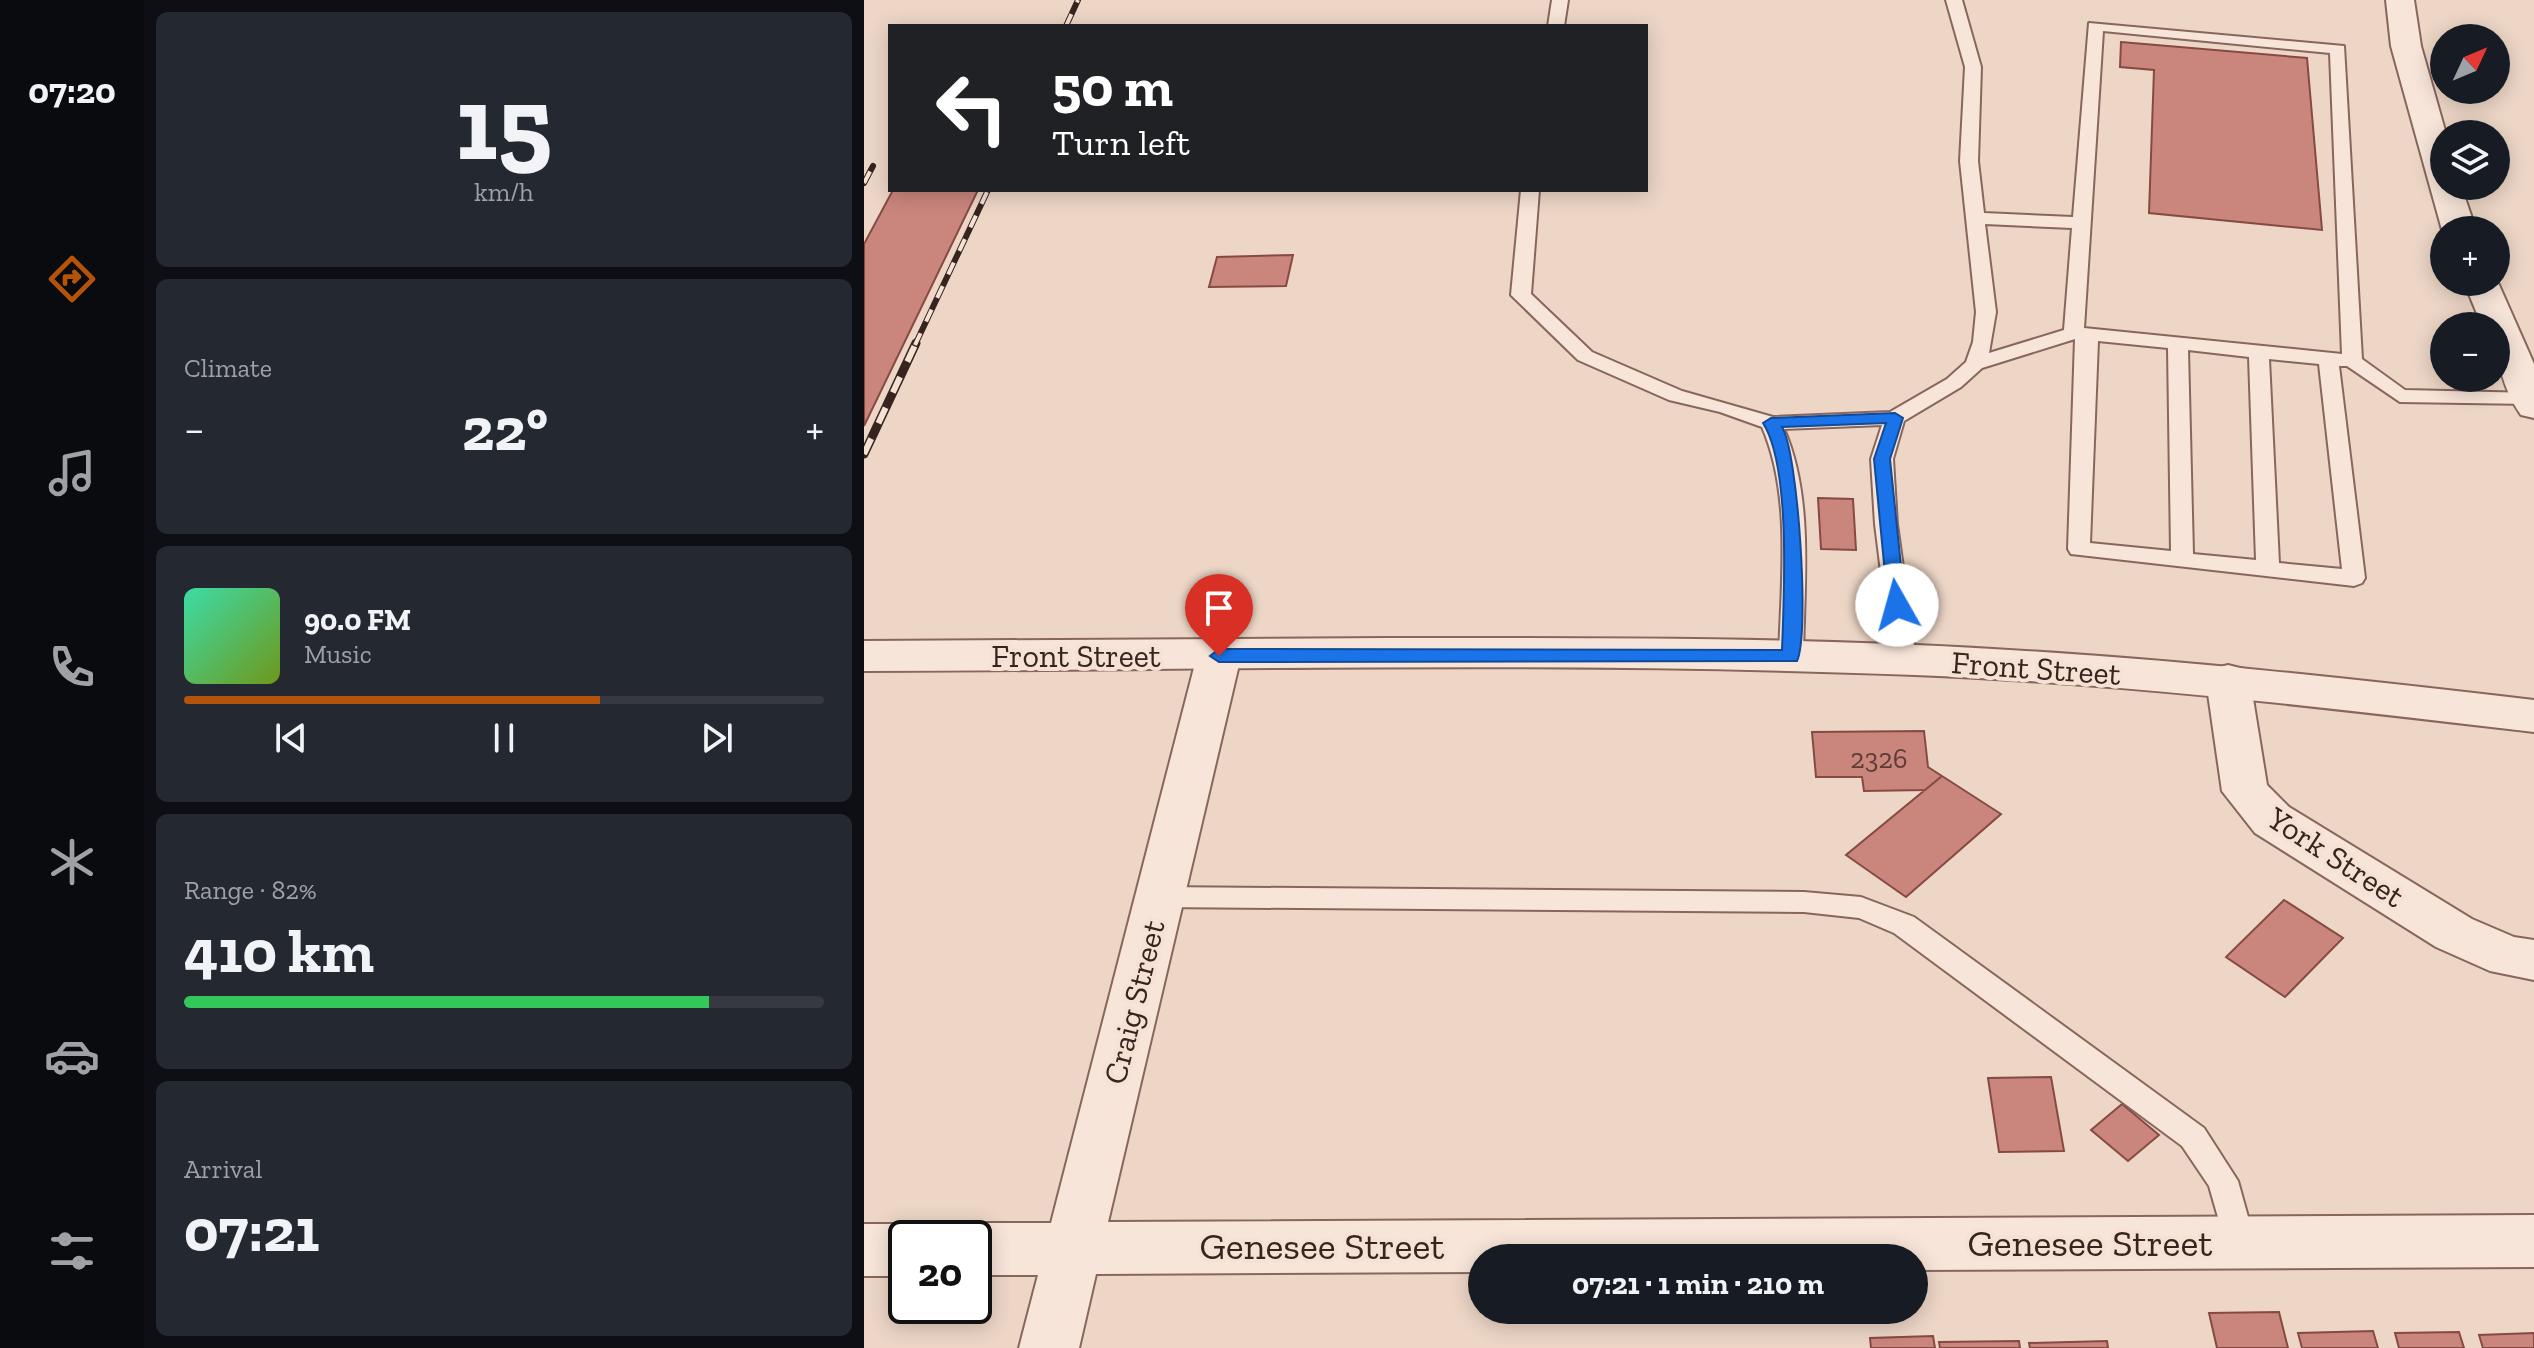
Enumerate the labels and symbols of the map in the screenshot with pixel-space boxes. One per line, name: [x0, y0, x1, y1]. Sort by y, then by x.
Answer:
north arrow: [2430, 24, 2510, 104]
position arrow: [1855, 563, 1939, 647]
pin: [1185, 574, 1253, 656]
street label: Front Street: [991, 637, 1161, 675]
street label: Front Street: [1950, 643, 2122, 693]
house number: 2326: [1850, 742, 1908, 775]
street label: York Street: [2260, 798, 2411, 915]
street label: Craig Street: [1095, 916, 1173, 1088]
speed limit sign: 20: [888, 1220, 992, 1324]
street label: Genesee Street: [1968, 1220, 2212, 1266]
street label: Genesee Street: [1200, 1223, 1444, 1269]

